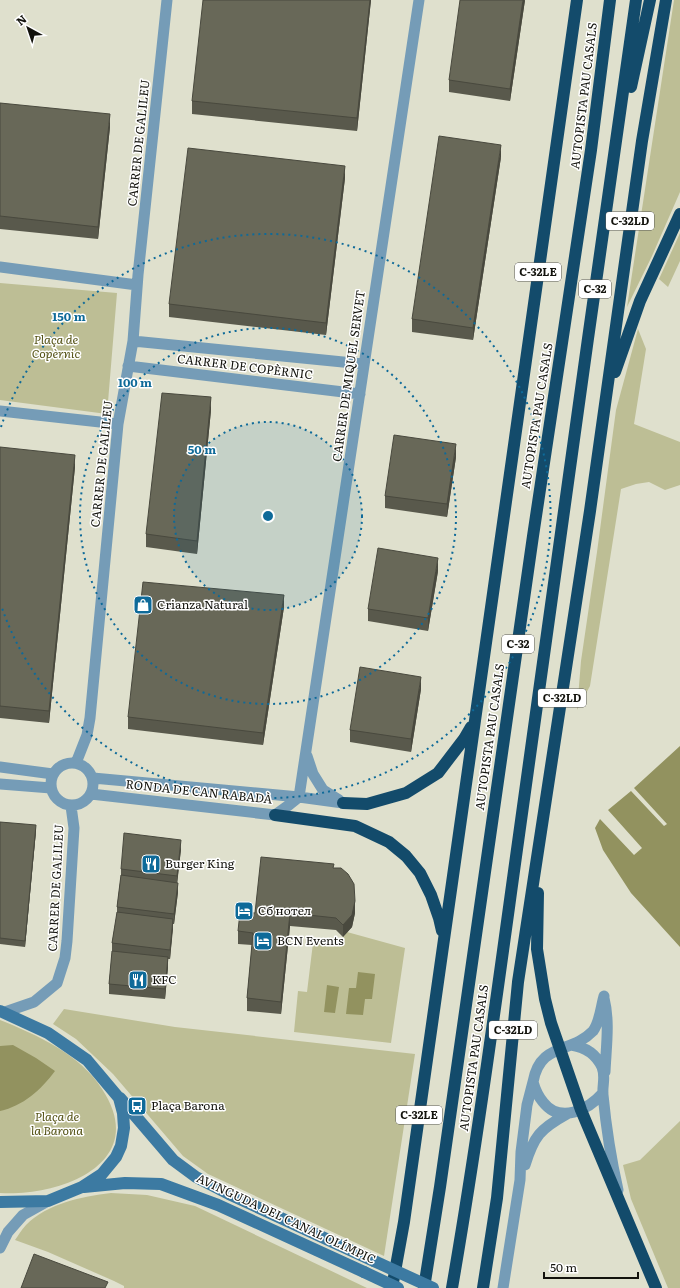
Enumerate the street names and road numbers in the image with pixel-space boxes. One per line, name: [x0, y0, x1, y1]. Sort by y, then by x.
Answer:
street label: AUTOPISTA PAU CASALS: [565, 22, 601, 170]
street label: CARRER DE GALILEU: [122, 78, 154, 207]
road number: C-32LD: [606, 212, 654, 230]
road number: C-32LE: [515, 263, 561, 281]
road number: C-32: [579, 280, 611, 298]
street label: CARRER DE MIQUEL SERVET: [327, 289, 369, 463]
street label: AUTOPISTA PAU CASALS: [516, 342, 556, 490]
street label: CARRER DE COPÈRNIC: [176, 349, 314, 383]
street label: CARRER DE GALILEU: [85, 399, 117, 528]
road number: C-32: [502, 635, 534, 653]
street label: AUTOPISTA PAU CASALS: [470, 662, 508, 811]
road number: C-32LD: [538, 689, 586, 707]
street label: RONDA DE CAN RABADÀ: [125, 774, 273, 808]
street label: CARRER DE GALILEU: [43, 824, 67, 952]
street label: AUTOPISTA PAU CASALS: [454, 983, 492, 1132]
road number: C-32LD: [489, 1021, 537, 1039]
road number: C-32LE: [396, 1106, 442, 1124]
street label: AVINGUDA DEL CANAL OLÍMPIC: [194, 1169, 379, 1268]

